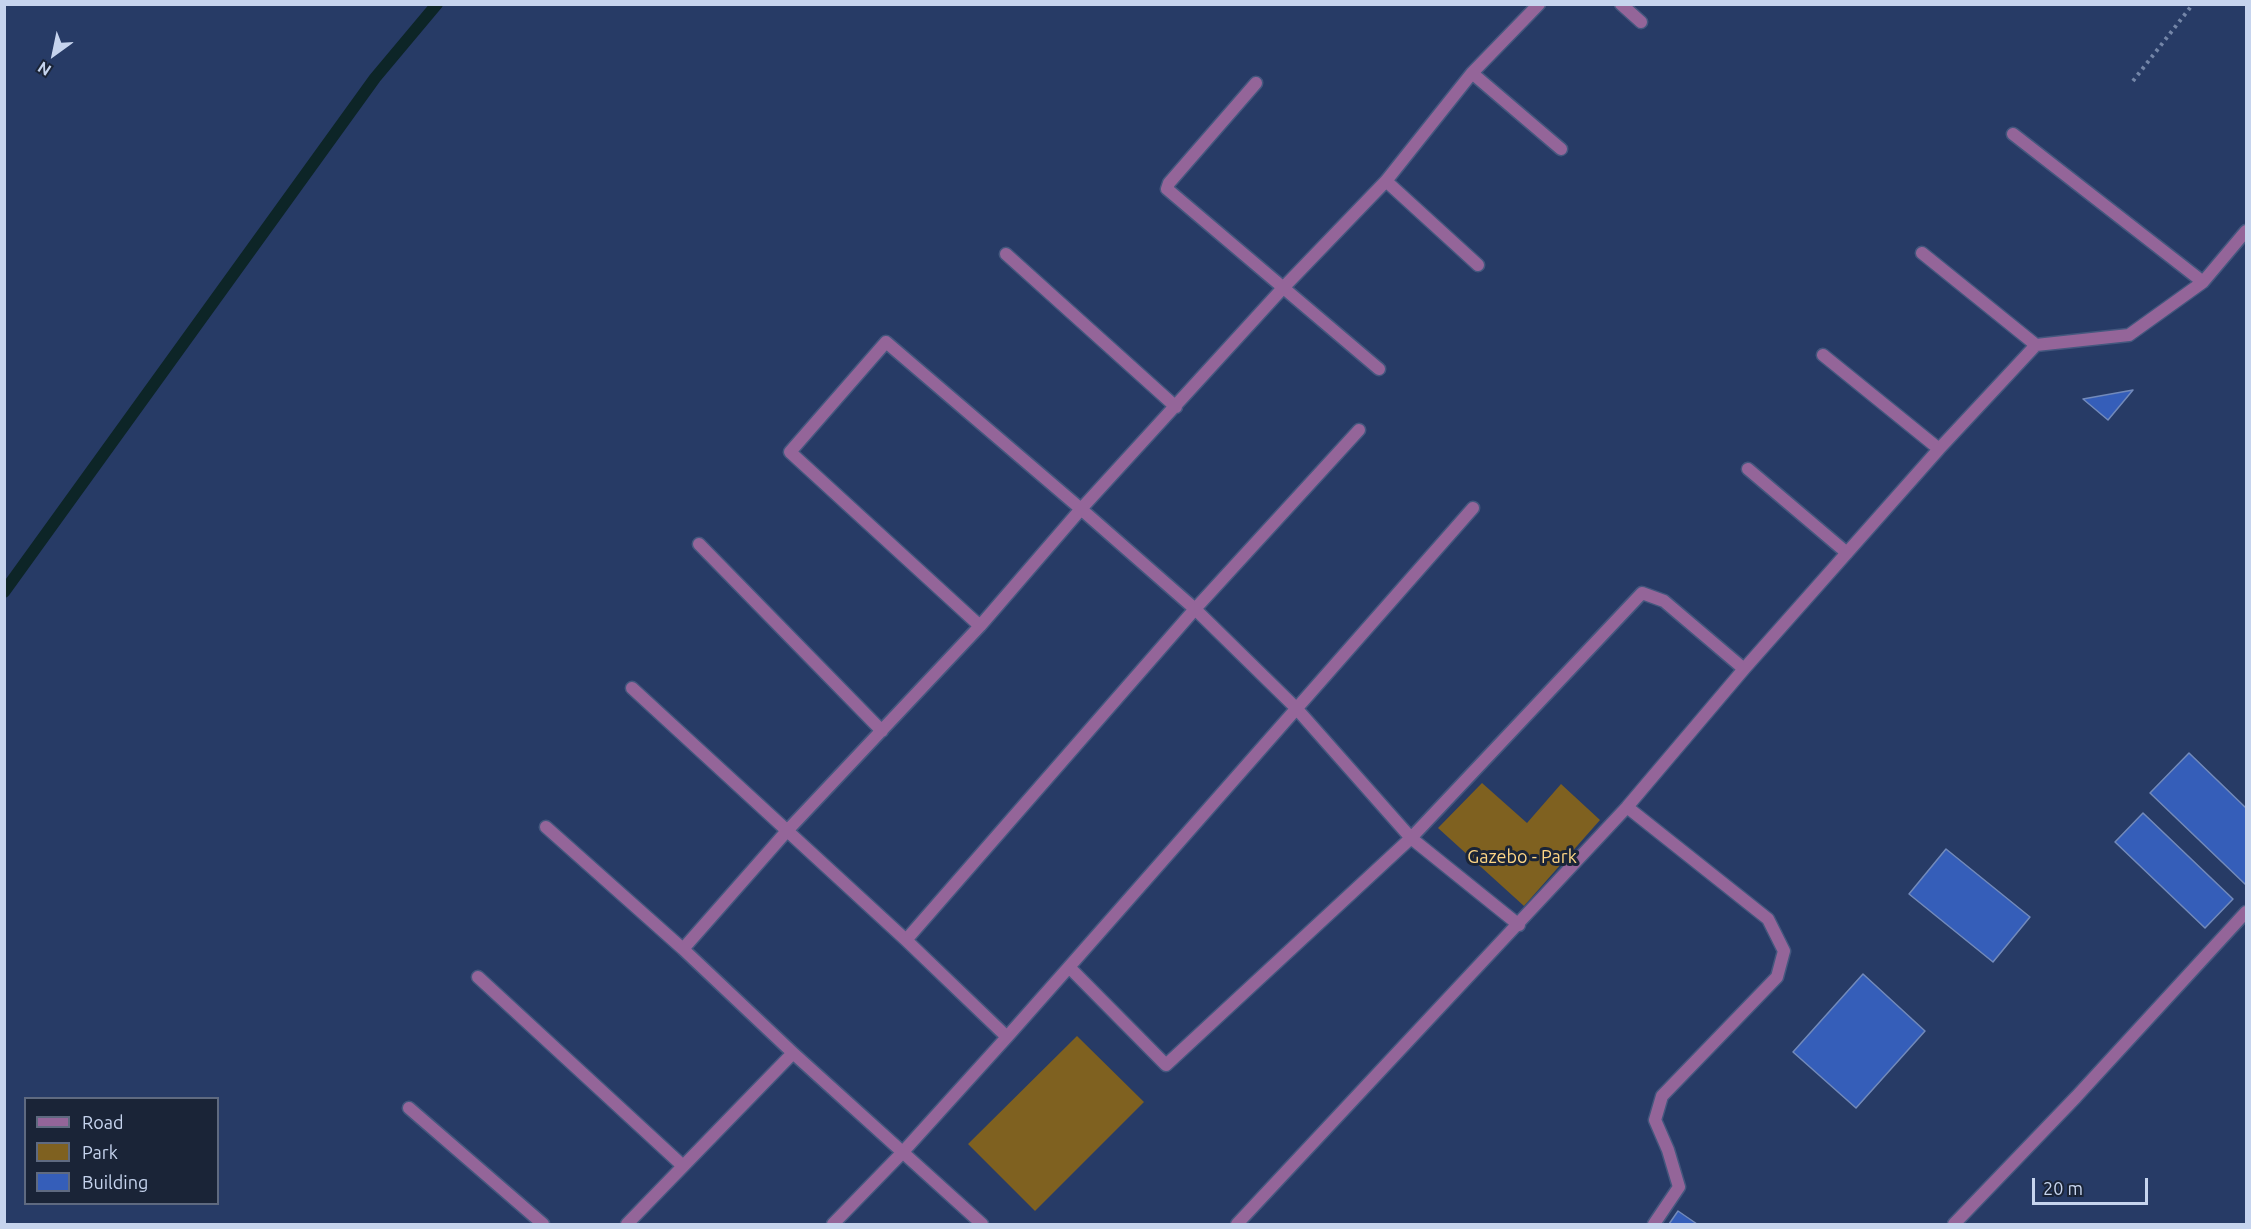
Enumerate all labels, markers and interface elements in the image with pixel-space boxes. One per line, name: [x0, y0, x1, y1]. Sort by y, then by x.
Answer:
north arrow: [24, 24, 84, 84]
text: N: [34, 58, 54, 80]
park label: Gazebo - Park: [1467, 846, 1577, 868]
legend: [24, 1097, 219, 1205]
text: Road: [82, 1112, 124, 1132]
text: Park: [82, 1142, 118, 1162]
scale bar: [2035, 1166, 2150, 1204]
text: Building: [82, 1172, 148, 1192]
text: 20 m: [2043, 1178, 2083, 1198]

